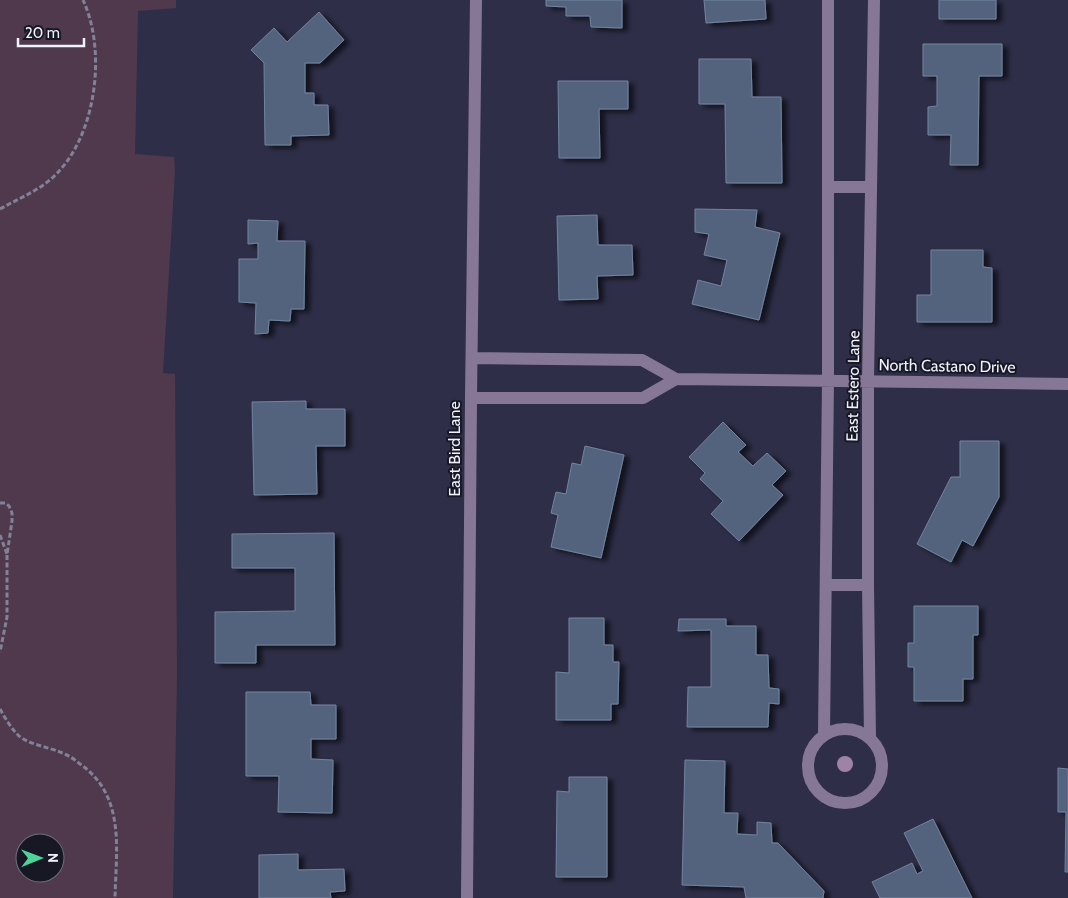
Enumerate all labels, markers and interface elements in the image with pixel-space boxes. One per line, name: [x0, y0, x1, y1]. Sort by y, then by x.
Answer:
scale bar: [18, 15, 84, 47]
text: 20 m: [25, 24, 60, 42]
street label: East Estero Lane: [843, 330, 863, 442]
street label: North Castano Drive: [878, 355, 1016, 377]
street label: East Bird Lane: [445, 401, 464, 497]
north arrow: [15, 833, 65, 883]
text: N: [44, 853, 62, 863]

